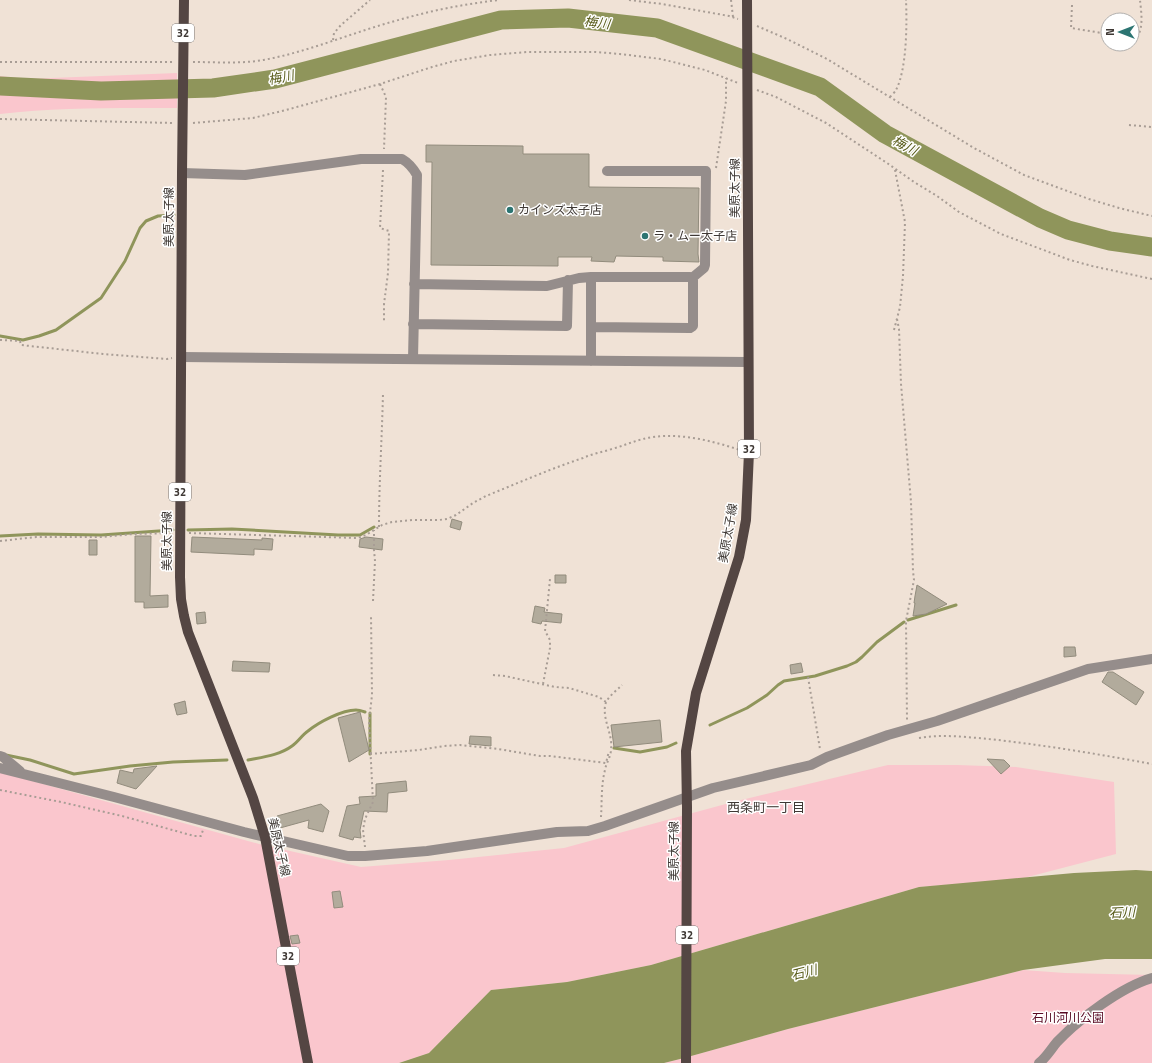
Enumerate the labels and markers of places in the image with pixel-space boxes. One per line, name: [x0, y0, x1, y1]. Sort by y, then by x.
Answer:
place label: カインズ太子店: [518, 200, 602, 219]
marker: カインズ太子店: [505, 205, 515, 215]
place label: ラ・ムー太子店: [653, 226, 737, 245]
marker: ラ・ムー太子店: [640, 231, 650, 241]

